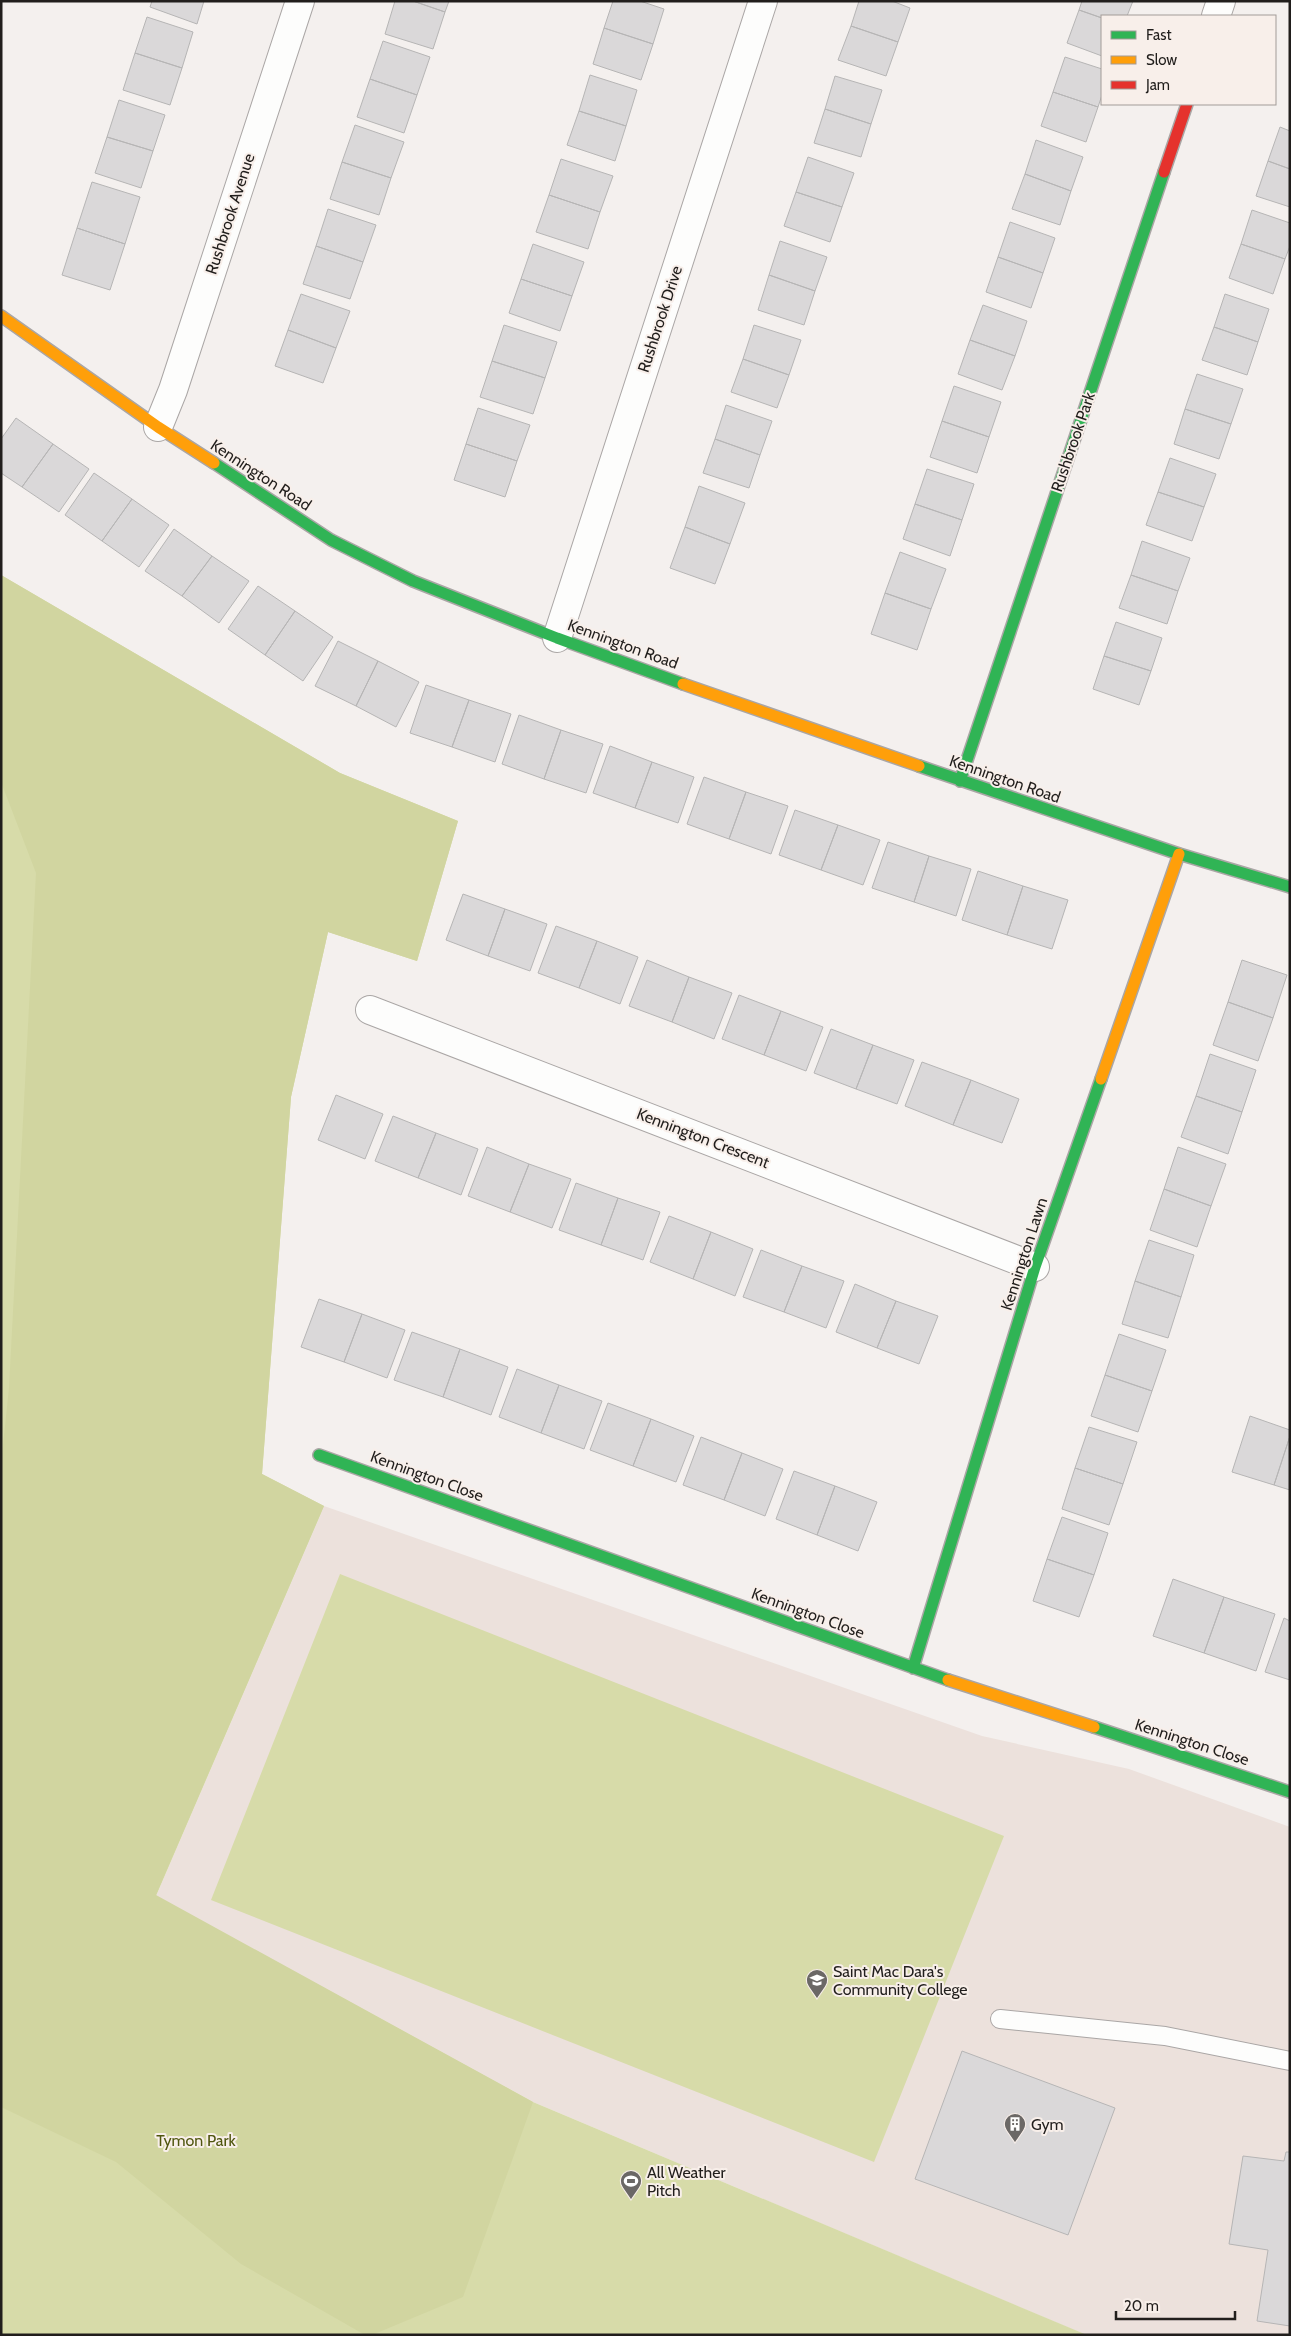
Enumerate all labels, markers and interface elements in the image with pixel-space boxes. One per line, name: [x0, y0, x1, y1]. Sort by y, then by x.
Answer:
legend: [1101, 15, 1276, 105]
text: Fast: [1146, 26, 1171, 44]
text: Slow: [1146, 51, 1177, 69]
text: Jam: [1145, 76, 1170, 94]
street label: Rushbrook Avenue: [202, 151, 258, 277]
street label: Rushbrook Drive: [634, 263, 686, 375]
street label: Rushbrook Park: [1047, 389, 1099, 494]
street label: Kennington Road: [207, 435, 315, 515]
street label: Kennington Road: [565, 615, 681, 673]
street label: Kennington Road: [947, 751, 1063, 807]
street label: Kennington Crescent: [634, 1104, 773, 1172]
street label: Kennington Lawn: [997, 1195, 1051, 1313]
street label: Kennington Close: [368, 1447, 486, 1505]
street label: Kennington Close: [749, 1584, 867, 1642]
street label: Kennington Close: [1133, 1715, 1251, 1769]
place label: Saint Mac Dara's Community College: [833, 1962, 968, 1999]
school or university icon: Saint Mac Dara's Community College: [805, 1968, 829, 1999]
building icon: Gym: [1003, 2112, 1027, 2143]
place label: Gym: [1031, 2115, 1064, 2134]
park label: Tymon Park: [156, 2131, 237, 2150]
place label: All Weather Pitch: [647, 2163, 726, 2200]
sports icon: All Weather Pitch: [619, 2169, 643, 2200]
scale bar: [1116, 2288, 1235, 2320]
text: 20 m: [1124, 2297, 1159, 2315]

